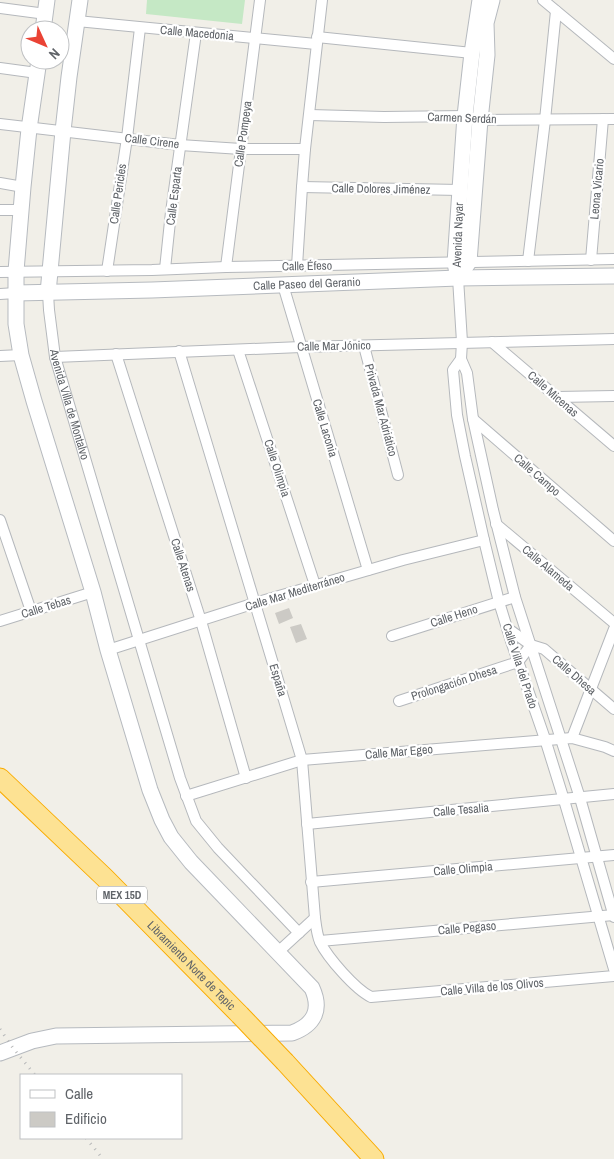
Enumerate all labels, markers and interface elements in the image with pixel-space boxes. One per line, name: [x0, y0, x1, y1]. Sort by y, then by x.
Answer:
north arrow: [20, 20, 70, 70]
street label: Calle Macedonia: [160, 22, 235, 44]
text: N: [45, 45, 64, 63]
street label: Calle Pompeya: [230, 99, 256, 168]
street label: Carmen Serdán: [427, 109, 497, 127]
street label: Calle Cirene: [124, 130, 180, 152]
street label: Leona Vicario: [586, 158, 608, 220]
street label: Calle Pericles: [106, 163, 130, 225]
street label: Calle Esparta: [162, 165, 186, 226]
street label: Calle Dolores Jiménez: [331, 180, 431, 198]
street label: Avenida Nayar: [449, 202, 467, 269]
street label: Calle Éfeso: [282, 258, 332, 274]
street label: Calle Paseo del Geranio: [253, 274, 361, 294]
street label: Calle Mar Jónico: [297, 337, 371, 355]
street label: Avenida Villa de Montalvo: [46, 348, 93, 462]
street label: Privada Mar Adriático: [361, 362, 401, 458]
street label: Calle Micenas: [524, 368, 582, 421]
street label: Calle Laconia: [309, 397, 342, 460]
street label: Calle Olimpia: [260, 437, 294, 499]
street label: Calle Campo: [510, 450, 564, 500]
street label: Calle Atenas: [167, 536, 199, 594]
street label: Calle Alameda: [519, 541, 578, 595]
street label: Calle Mar Mediterráneo: [243, 569, 347, 615]
street label: Calle Tebas: [19, 592, 73, 622]
street label: Calle Heno: [428, 601, 480, 631]
street label: Calle Villa del Prado: [499, 621, 541, 711]
street label: Calle Dhesa: [549, 651, 600, 699]
street label: Prolongación Dhesa: [409, 661, 499, 704]
street label: España: [265, 662, 291, 699]
street label: Calle Mar Egeo: [365, 741, 433, 763]
street label: Calle Tesalia: [432, 800, 490, 820]
street label: Calle Olimpia: [433, 858, 494, 880]
road number: MEX 15D: [97, 886, 147, 904]
street label: Libramiento Norte de Tepic: [144, 917, 239, 1014]
street label: Calle Pegaso: [437, 917, 497, 939]
street label: Calle Villa de los Olivos: [440, 975, 544, 999]
legend: [20, 1074, 182, 1139]
text: Calle: [65, 1083, 93, 1104]
text: Edificio: [65, 1108, 107, 1129]

